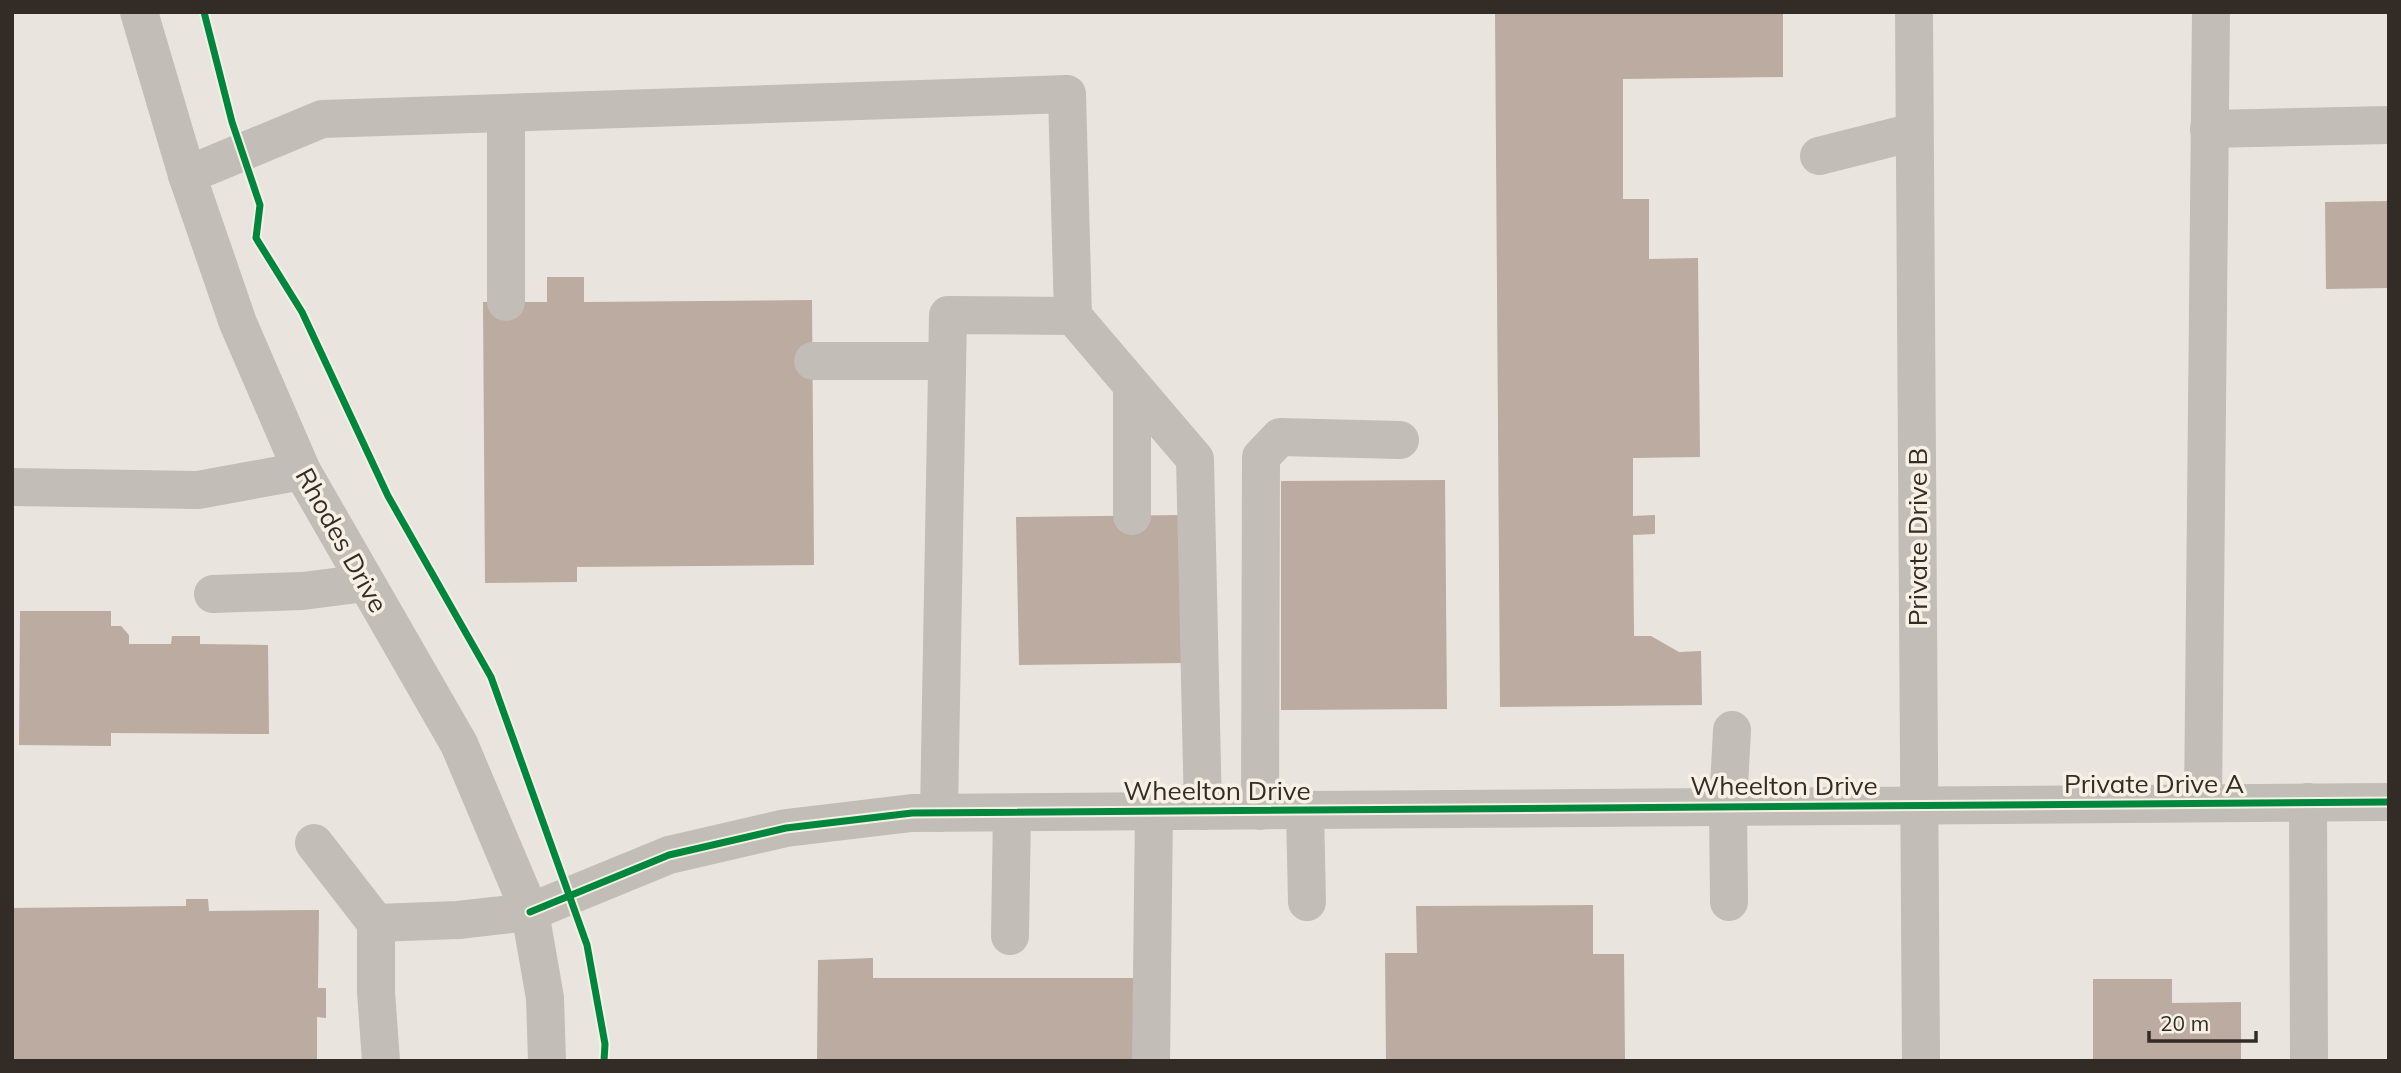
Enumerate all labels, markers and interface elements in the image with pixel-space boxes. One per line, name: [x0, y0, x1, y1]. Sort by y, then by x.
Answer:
street label: Private Drive B: [1901, 448, 1934, 626]
street label: Rhodes Drive: [289, 462, 395, 618]
street label: Private Drive A: [2064, 767, 2244, 800]
street label: Wheelton Drive: [1690, 769, 1878, 802]
street label: Wheelton Drive: [1123, 774, 1311, 807]
scale bar: [2149, 1000, 2256, 1044]
text: 20 m: [2160, 1010, 2209, 1036]

